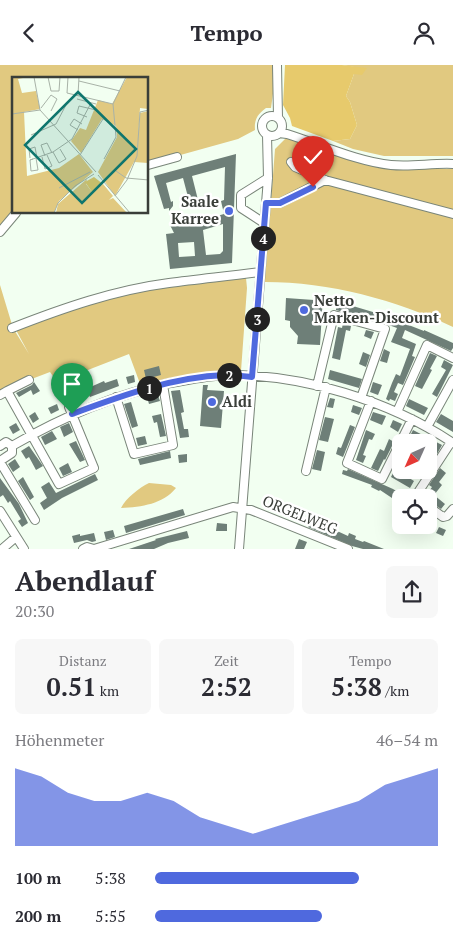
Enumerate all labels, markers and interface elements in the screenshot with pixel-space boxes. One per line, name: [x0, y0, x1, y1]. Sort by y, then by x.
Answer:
text: Tempo: [190, 18, 263, 47]
icon: back: [15, 19, 43, 47]
icon: person: [410, 19, 438, 47]
inset map: [12, 77, 149, 214]
pin: [292, 136, 334, 187]
icon: check: [299, 143, 327, 171]
place label: Saale Karree: [171, 191, 219, 228]
marker: Saale Karree: [223, 205, 235, 217]
pin: 4: [250, 225, 276, 251]
text: 4: [260, 229, 267, 248]
place label: Netto Marken-Discount: [314, 290, 439, 327]
marker: Netto Marken-Discount: [298, 304, 310, 316]
pin: 3: [244, 307, 270, 331]
text: 3: [254, 310, 261, 329]
pin: [51, 363, 93, 414]
pin: 2: [216, 363, 242, 387]
text: 2: [226, 366, 233, 385]
icon: arrive: [58, 370, 86, 398]
pin: 1: [136, 375, 162, 401]
text: 1: [146, 379, 153, 398]
place label: Aldi: [222, 391, 252, 411]
marker: Aldi: [206, 396, 218, 408]
north arrow: [392, 434, 438, 479]
map controls: [392, 434, 437, 534]
button: locate: [392, 489, 437, 534]
street label: ORGELWEG: [260, 490, 342, 539]
text: Abendlauf: [15, 562, 154, 599]
button: share: [386, 566, 438, 618]
text: 20:30: [15, 600, 54, 622]
text: Distanz: [59, 651, 107, 670]
text: Zeit: [214, 651, 239, 670]
text: Tempo: [349, 651, 391, 670]
text: 0.51: [47, 670, 96, 703]
text: 2:52: [201, 670, 252, 703]
text: 5:38: [331, 670, 382, 703]
text: km: [96, 681, 119, 700]
text: /km: [382, 681, 409, 700]
text: Höhenmeter: [15, 729, 104, 751]
text: 46–54 m: [376, 729, 438, 751]
text: 100 m: [15, 867, 61, 889]
text: 5:38: [95, 867, 126, 889]
text: 200 m: [15, 905, 61, 927]
text: 5:55: [95, 905, 126, 927]

